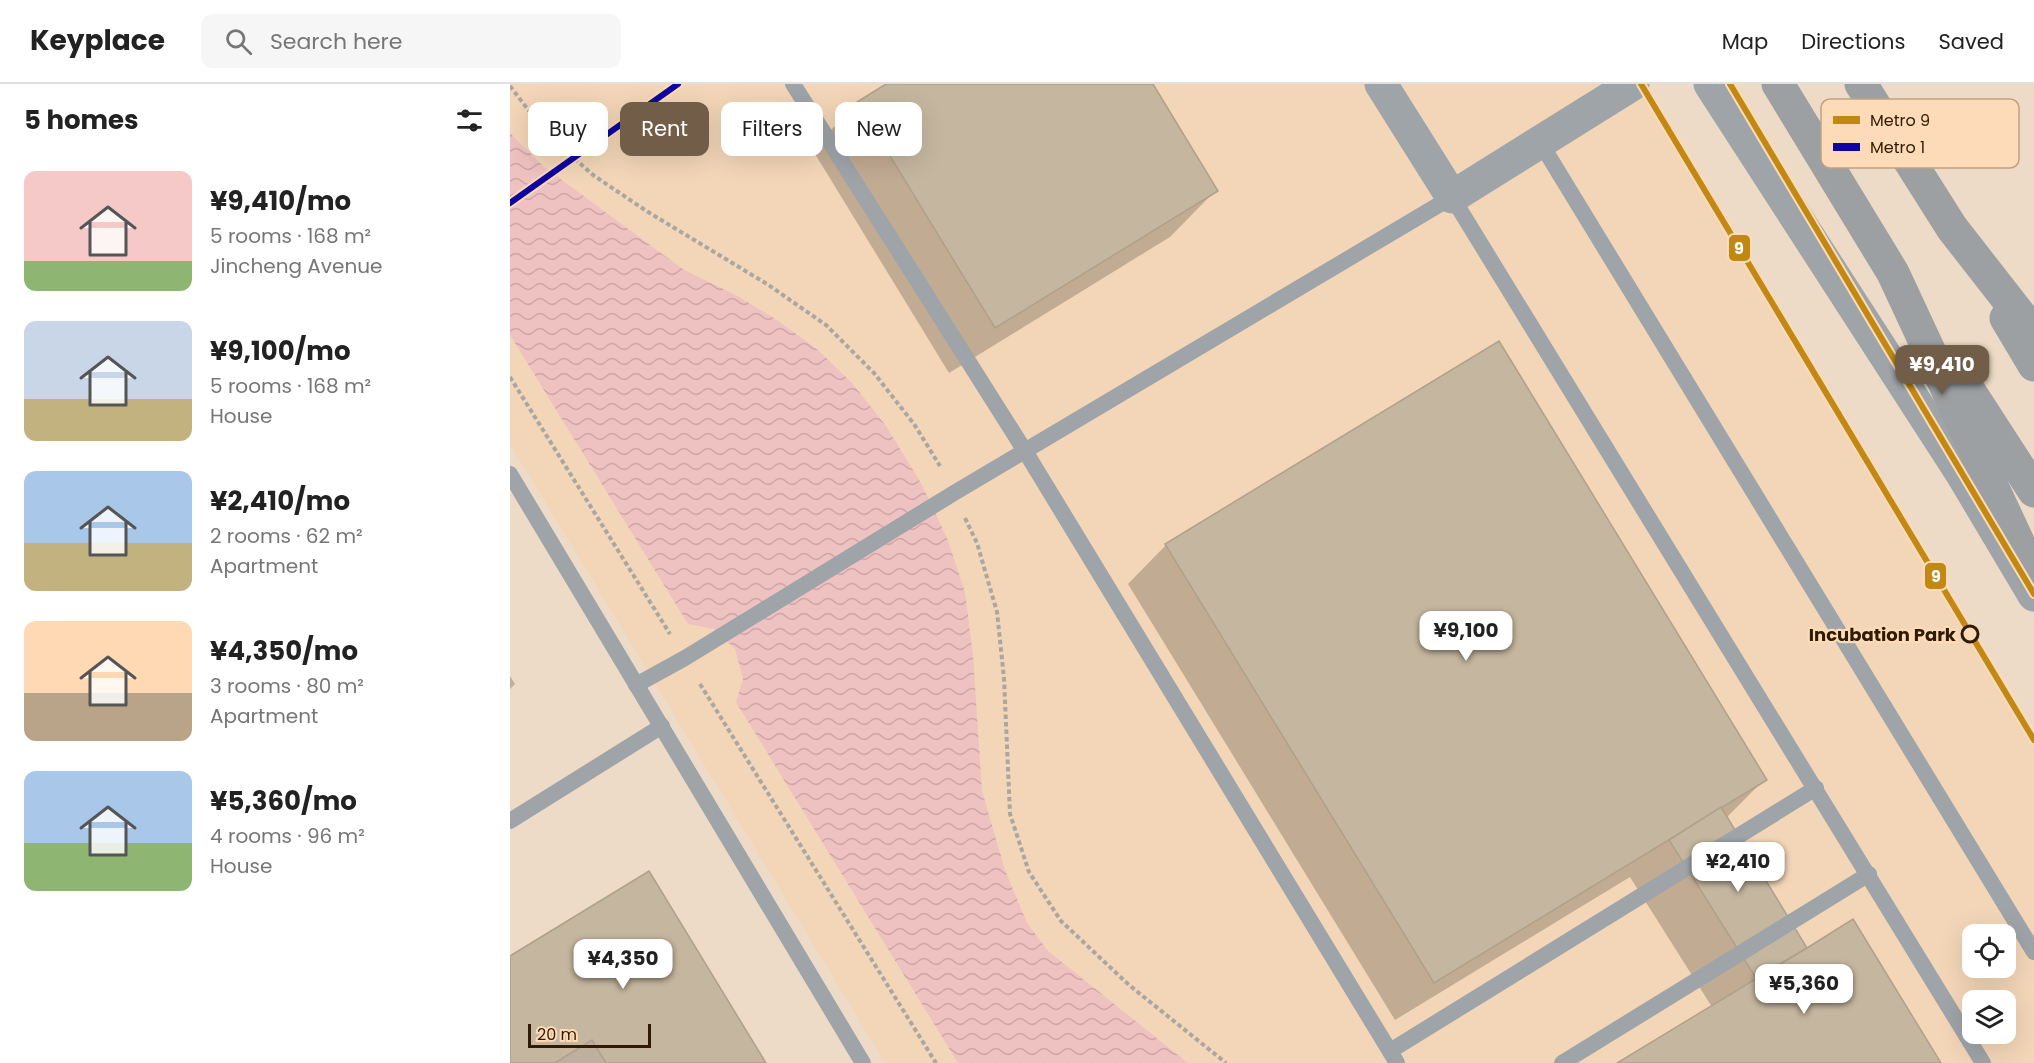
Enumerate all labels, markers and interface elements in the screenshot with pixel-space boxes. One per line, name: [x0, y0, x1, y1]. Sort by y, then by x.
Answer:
search box: [201, 14, 621, 68]
text: Keyplace: [30, 21, 165, 60]
icon: search: [222, 25, 255, 58]
text: Search here: [270, 26, 402, 57]
text: Map: [1722, 27, 1768, 56]
text: Directions: [1801, 27, 1905, 56]
text: Saved: [1938, 27, 2004, 56]
legend: [1821, 99, 2019, 168]
text: 5 homes: [24, 102, 139, 138]
chip: Buy: [528, 102, 608, 156]
chip: Rent: [620, 102, 709, 156]
chip: Filters: [721, 102, 823, 156]
chip: New: [835, 102, 922, 156]
icon: filters: [453, 104, 486, 137]
text: Metro 9: [1870, 109, 1930, 132]
text: Metro 1: [1870, 136, 1925, 159]
text: ¥9,410/mo: [210, 183, 351, 219]
icon: home: [72, 195, 144, 267]
text: 5 rooms · 168 m²: [210, 222, 371, 250]
line badge: 9: [1728, 234, 1751, 262]
text: 9: [1734, 237, 1744, 260]
text: Jincheng Avenue: [210, 252, 382, 280]
text: ¥9,100/mo: [210, 333, 350, 369]
icon: home: [72, 345, 144, 417]
pin: ¥9,410: [1893, 345, 1991, 396]
text: ¥9,410: [1909, 350, 1975, 378]
text: 5 rooms · 168 m²: [210, 372, 371, 400]
text: House: [210, 402, 272, 430]
text: ¥2,410/mo: [210, 483, 350, 519]
icon: home: [72, 495, 144, 567]
text: 2 rooms · 62 m²: [210, 522, 363, 550]
text: Apartment: [210, 552, 318, 580]
line badge: 9: [1924, 562, 1947, 590]
text: 9: [1931, 565, 1941, 588]
pin: ¥9,100: [1417, 611, 1515, 662]
text: ¥9,100: [1433, 616, 1499, 644]
place label: Incubation Park: [1809, 622, 1957, 647]
marker: Incubation Park: [1961, 625, 1979, 643]
text: ¥4,350/mo: [210, 633, 358, 669]
icon: home: [72, 645, 144, 717]
text: 3 rooms · 80 m²: [210, 672, 364, 700]
text: Apartment: [210, 702, 318, 730]
text: ¥5,360/mo: [210, 783, 357, 819]
icon: home: [72, 795, 144, 867]
text: 4 rooms · 96 m²: [210, 822, 365, 850]
pin: ¥2,410: [1689, 842, 1787, 893]
text: ¥2,410: [1706, 847, 1770, 875]
text: House: [210, 852, 272, 880]
map controls: [1962, 924, 2016, 1044]
button: locate: [1962, 924, 2016, 978]
pin: ¥4,350: [574, 939, 672, 990]
text: ¥4,350: [588, 944, 658, 972]
pin: ¥5,360: [1755, 964, 1853, 1015]
text: ¥5,360: [1769, 969, 1839, 997]
button: layers: [1962, 990, 2016, 1044]
scale bar: [528, 1021, 651, 1048]
text: 20 m: [537, 1023, 577, 1046]

